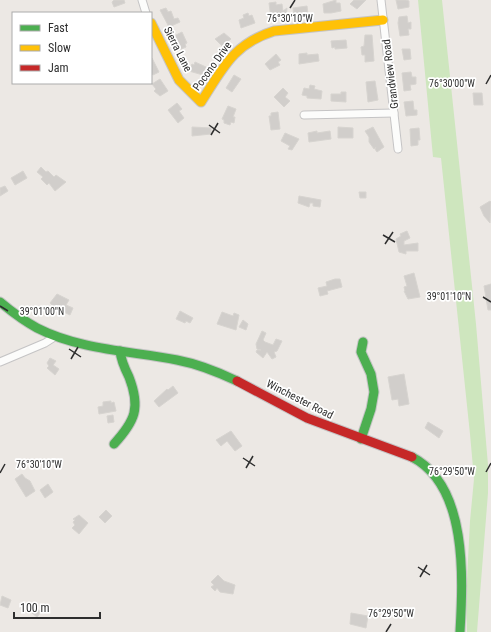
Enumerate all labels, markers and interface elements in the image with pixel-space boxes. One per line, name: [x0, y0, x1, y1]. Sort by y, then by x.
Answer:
legend: [12, 12, 152, 84]
text: 76°30'10"W: [267, 13, 313, 24]
text: Fast: [48, 21, 69, 35]
street label: Sierra Lane: [161, 25, 194, 74]
street label: Grandview Road: [380, 38, 401, 109]
street label: Pocono Drive: [190, 39, 235, 93]
text: Slow: [48, 41, 71, 55]
text: Jam: [48, 61, 69, 75]
text: 76°30'00"W: [429, 78, 475, 89]
text: 39°01'10"N: [427, 291, 471, 302]
text: 39°01'00"N: [20, 306, 64, 317]
street label: Winchester Road: [264, 377, 335, 422]
text: 76°30'10"W: [16, 459, 62, 470]
text: 76°29'50"W: [429, 466, 475, 477]
scale bar: [14, 594, 100, 620]
text: 100 m: [20, 601, 50, 615]
text: 76°29'50"W: [368, 608, 414, 619]

